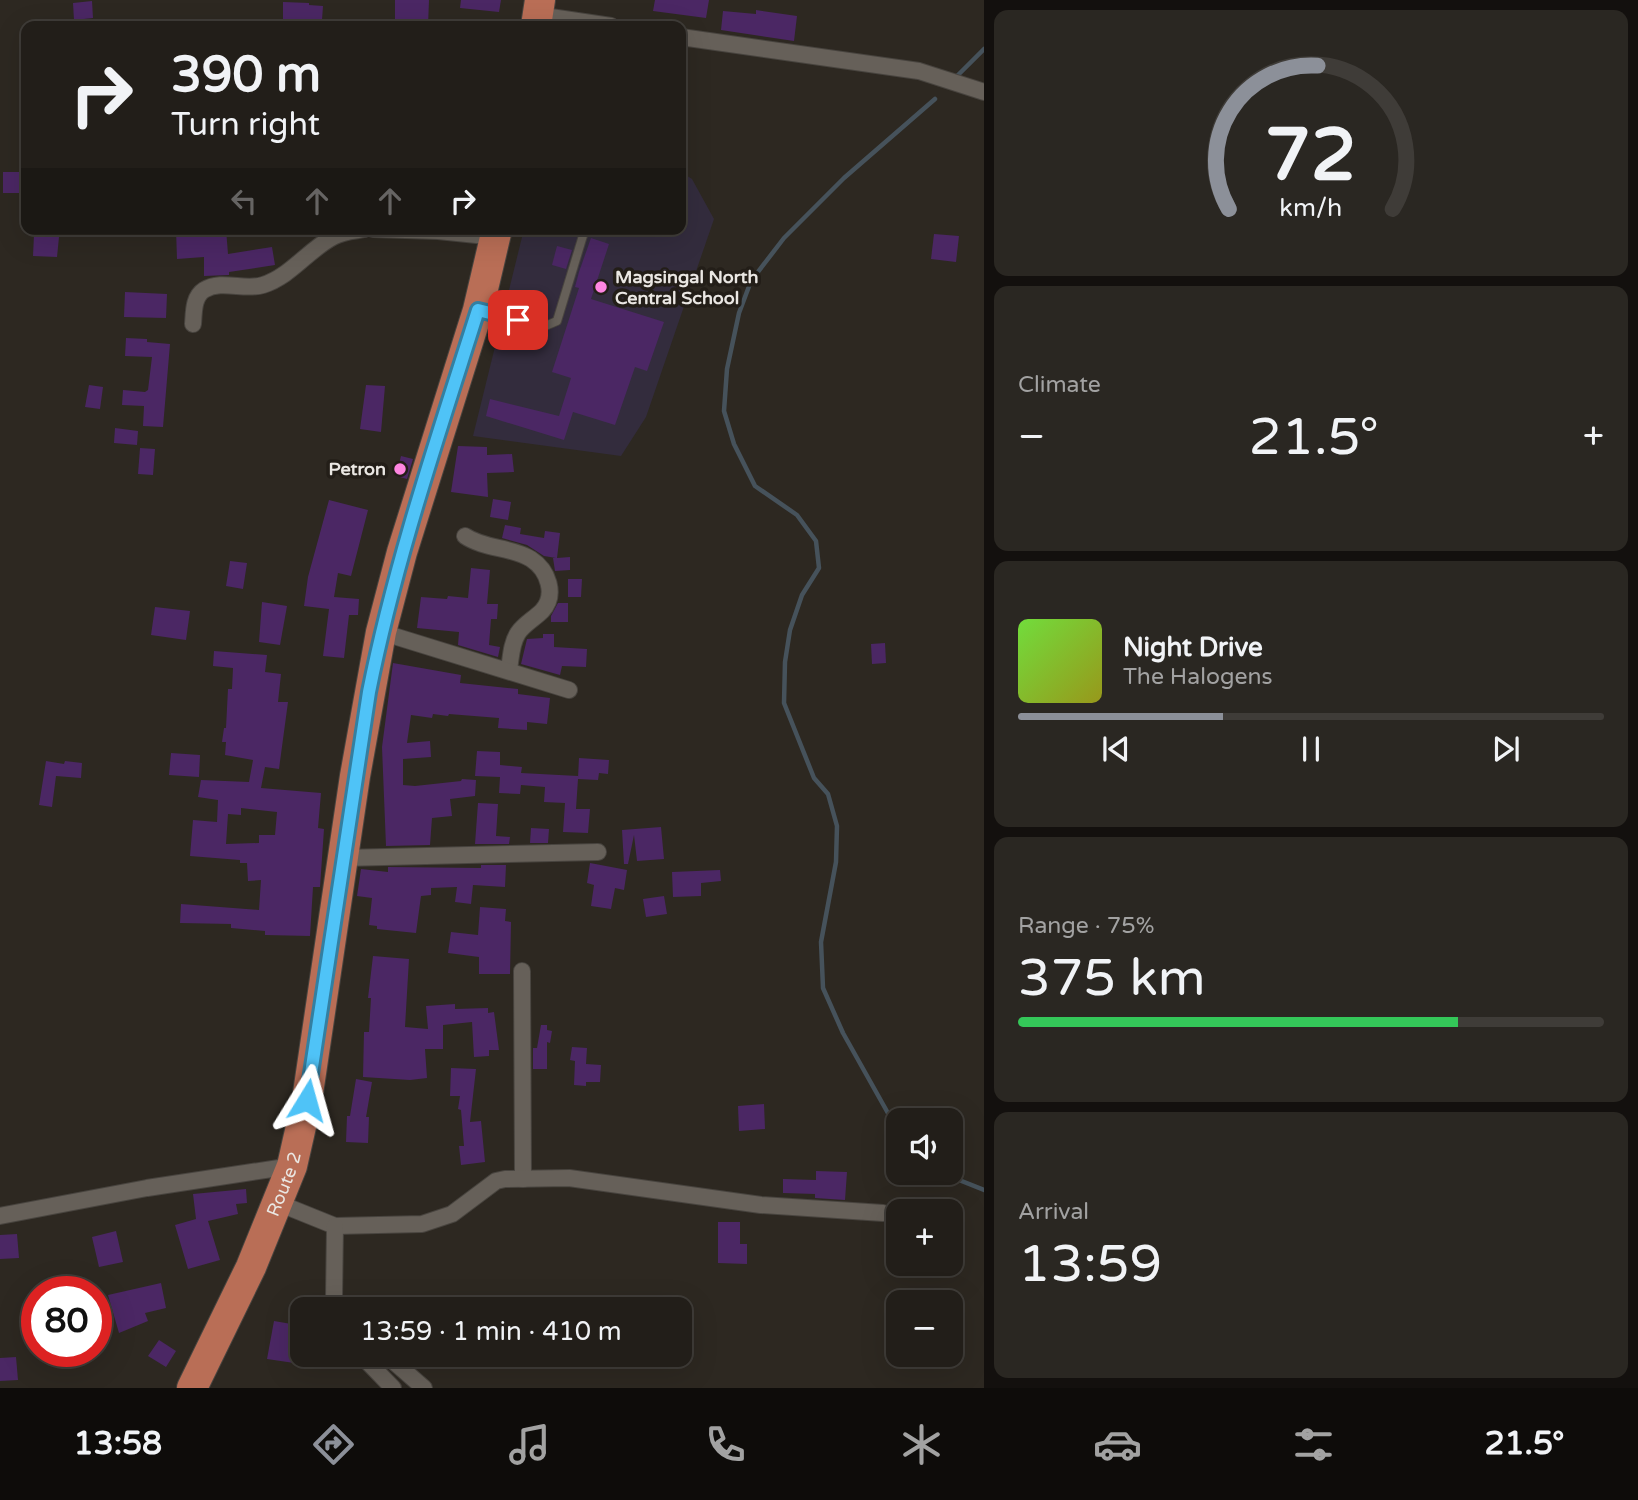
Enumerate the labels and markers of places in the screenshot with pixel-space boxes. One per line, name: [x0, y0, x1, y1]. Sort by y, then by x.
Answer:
place label: Magsingal North Central School: [615, 266, 758, 309]
marker: Magsingal North Central School: [593, 279, 609, 295]
pin: [488, 290, 548, 350]
place label: Petron: [329, 458, 386, 480]
marker: Petron: [392, 461, 408, 477]

